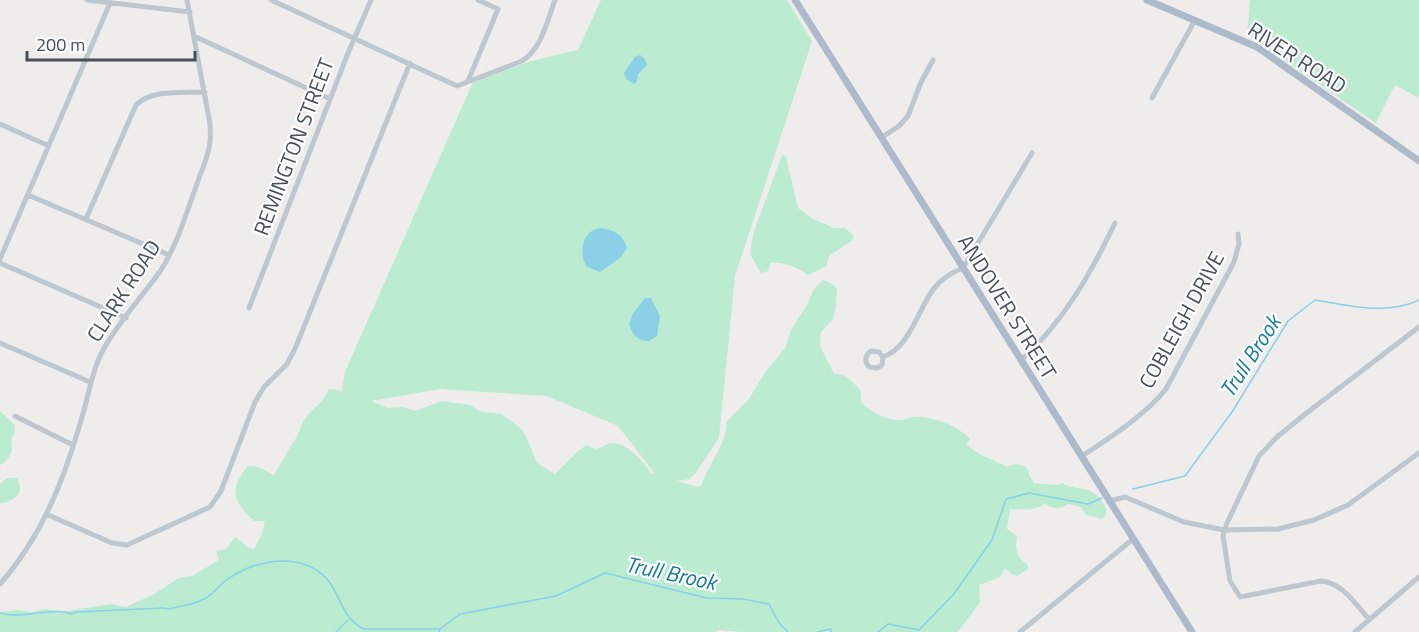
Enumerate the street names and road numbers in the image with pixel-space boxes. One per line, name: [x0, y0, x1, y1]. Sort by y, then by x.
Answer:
street label: RIVER ROAD: [1242, 13, 1353, 101]
street label: REMINGTON STREET: [245, 53, 342, 240]
street label: ANDOVER STREET: [951, 228, 1065, 385]
street label: CLARK ROAD: [78, 233, 168, 348]
street label: COBLEIGH DRIVE: [1130, 245, 1232, 394]

